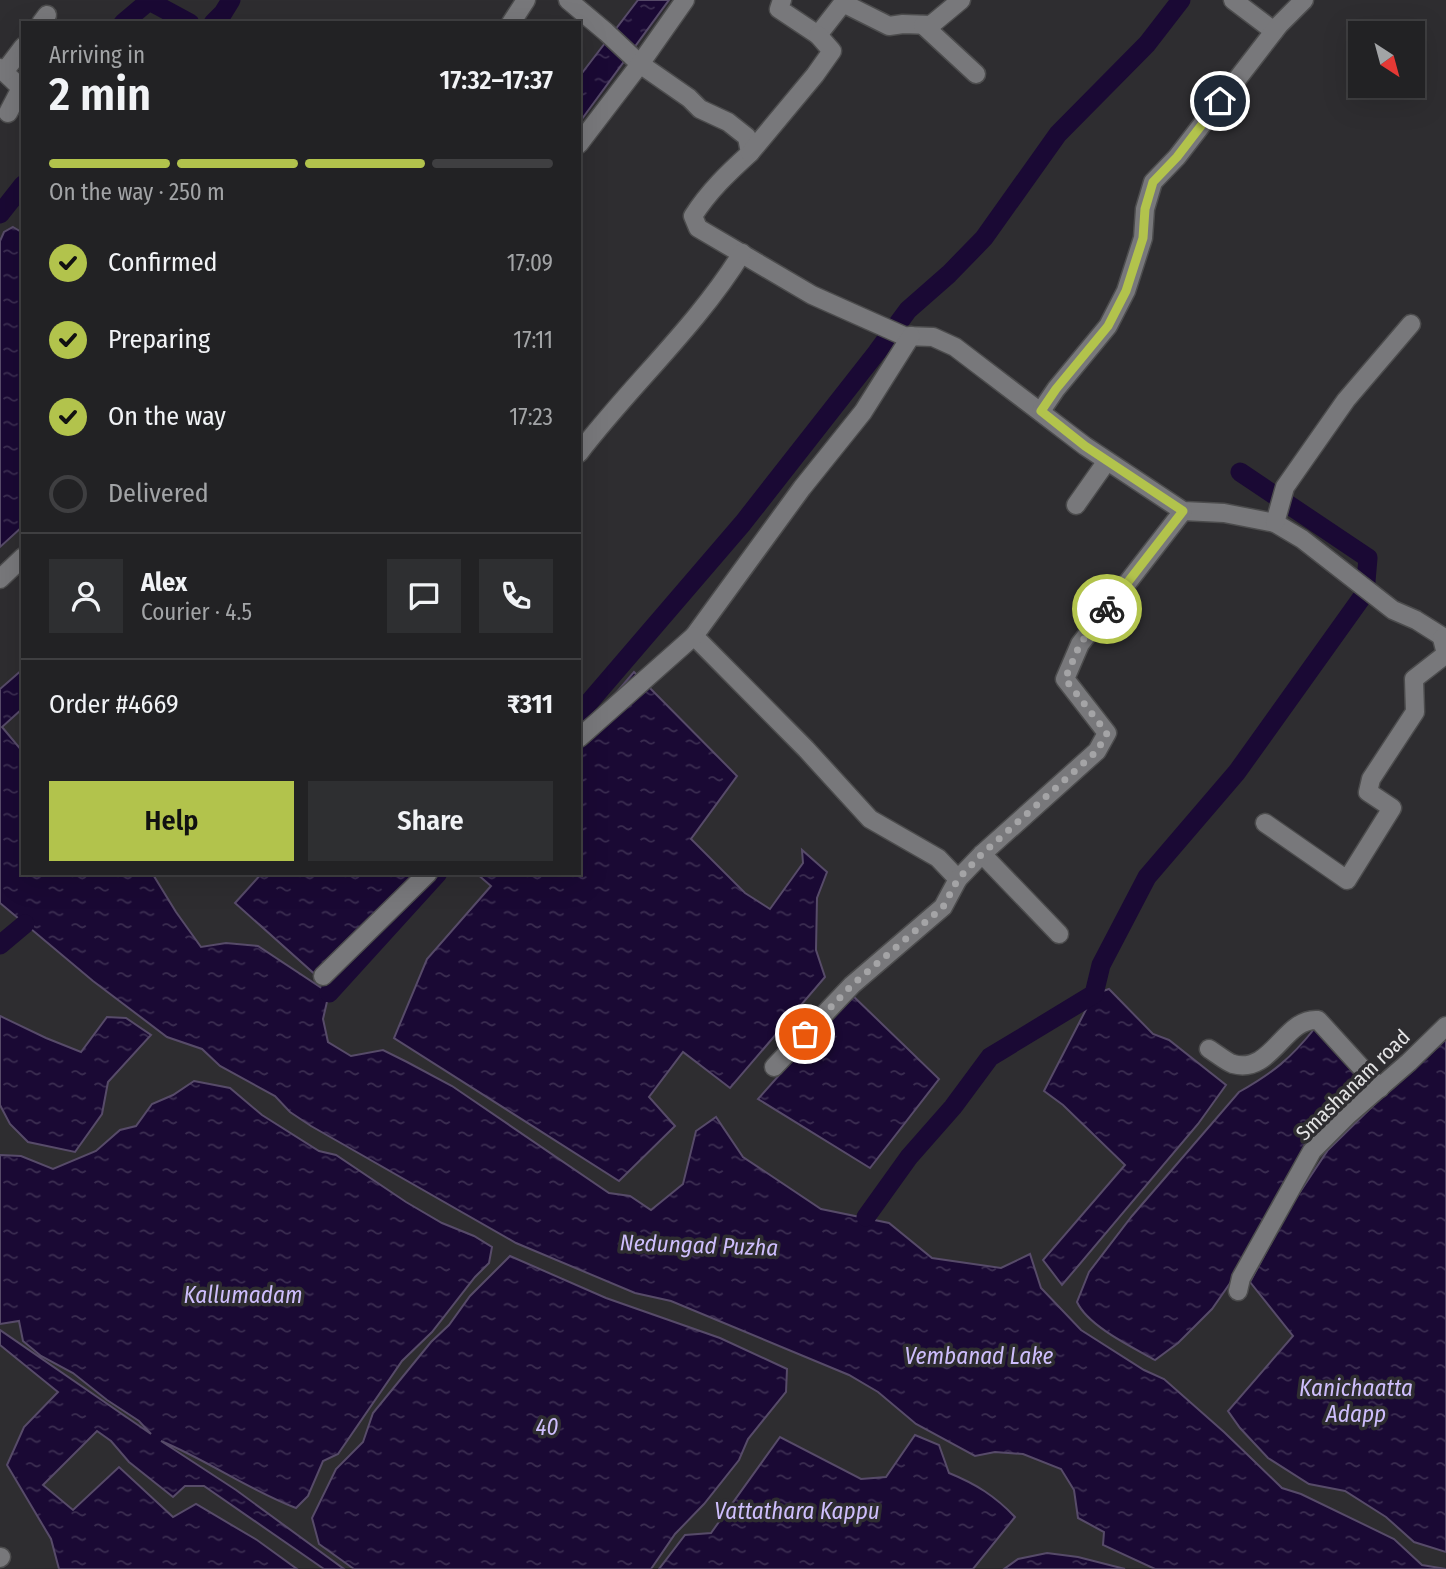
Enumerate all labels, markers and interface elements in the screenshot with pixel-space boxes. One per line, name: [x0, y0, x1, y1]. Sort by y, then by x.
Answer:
north arrow: [1348, 21, 1424, 98]
map controls: [1348, 21, 1425, 98]
text: Arriving in: [49, 41, 145, 69]
text: 17:32–17:37: [440, 65, 553, 96]
text: 2 min: [49, 67, 151, 122]
pin: [1190, 71, 1250, 131]
icon: home: [1201, 82, 1239, 120]
text: On the way · 250 m: [49, 178, 225, 206]
icon: check: [49, 244, 87, 282]
text: Confirmed: [108, 247, 218, 278]
text: 17:09: [507, 249, 553, 277]
icon: check: [49, 321, 87, 359]
text: Preparing: [108, 324, 210, 355]
text: 17:11: [513, 326, 553, 354]
icon: check: [49, 398, 87, 436]
text: On the way: [108, 401, 226, 432]
text: 17:23: [509, 403, 553, 431]
text: Delivered: [108, 478, 209, 509]
button: person: [49, 559, 123, 633]
button: chat: [387, 559, 461, 633]
button: phone: [479, 559, 553, 633]
text: Alex: [141, 567, 187, 598]
courier: [1072, 574, 1142, 644]
icon: bike: [1088, 590, 1126, 628]
text: Courier · 4.5: [141, 598, 252, 626]
text: Order #4669: [49, 689, 179, 720]
text: ₹311: [507, 689, 553, 720]
button: Help: [49, 781, 294, 861]
button: Share: [308, 781, 553, 861]
pin: [775, 1004, 835, 1064]
icon: bag: [786, 1015, 824, 1053]
street label: Smashanam road: [1291, 1024, 1415, 1146]
water label: Nedungad Puzha: [619, 1228, 779, 1262]
water label: Kallumadam: [183, 1281, 303, 1309]
water label: Vembanad Lake: [905, 1342, 1054, 1370]
water label: Kanichaatta Adapp: [1299, 1374, 1413, 1428]
water label: 40: [536, 1413, 559, 1441]
water label: Vattathara Kappu: [714, 1497, 880, 1525]

